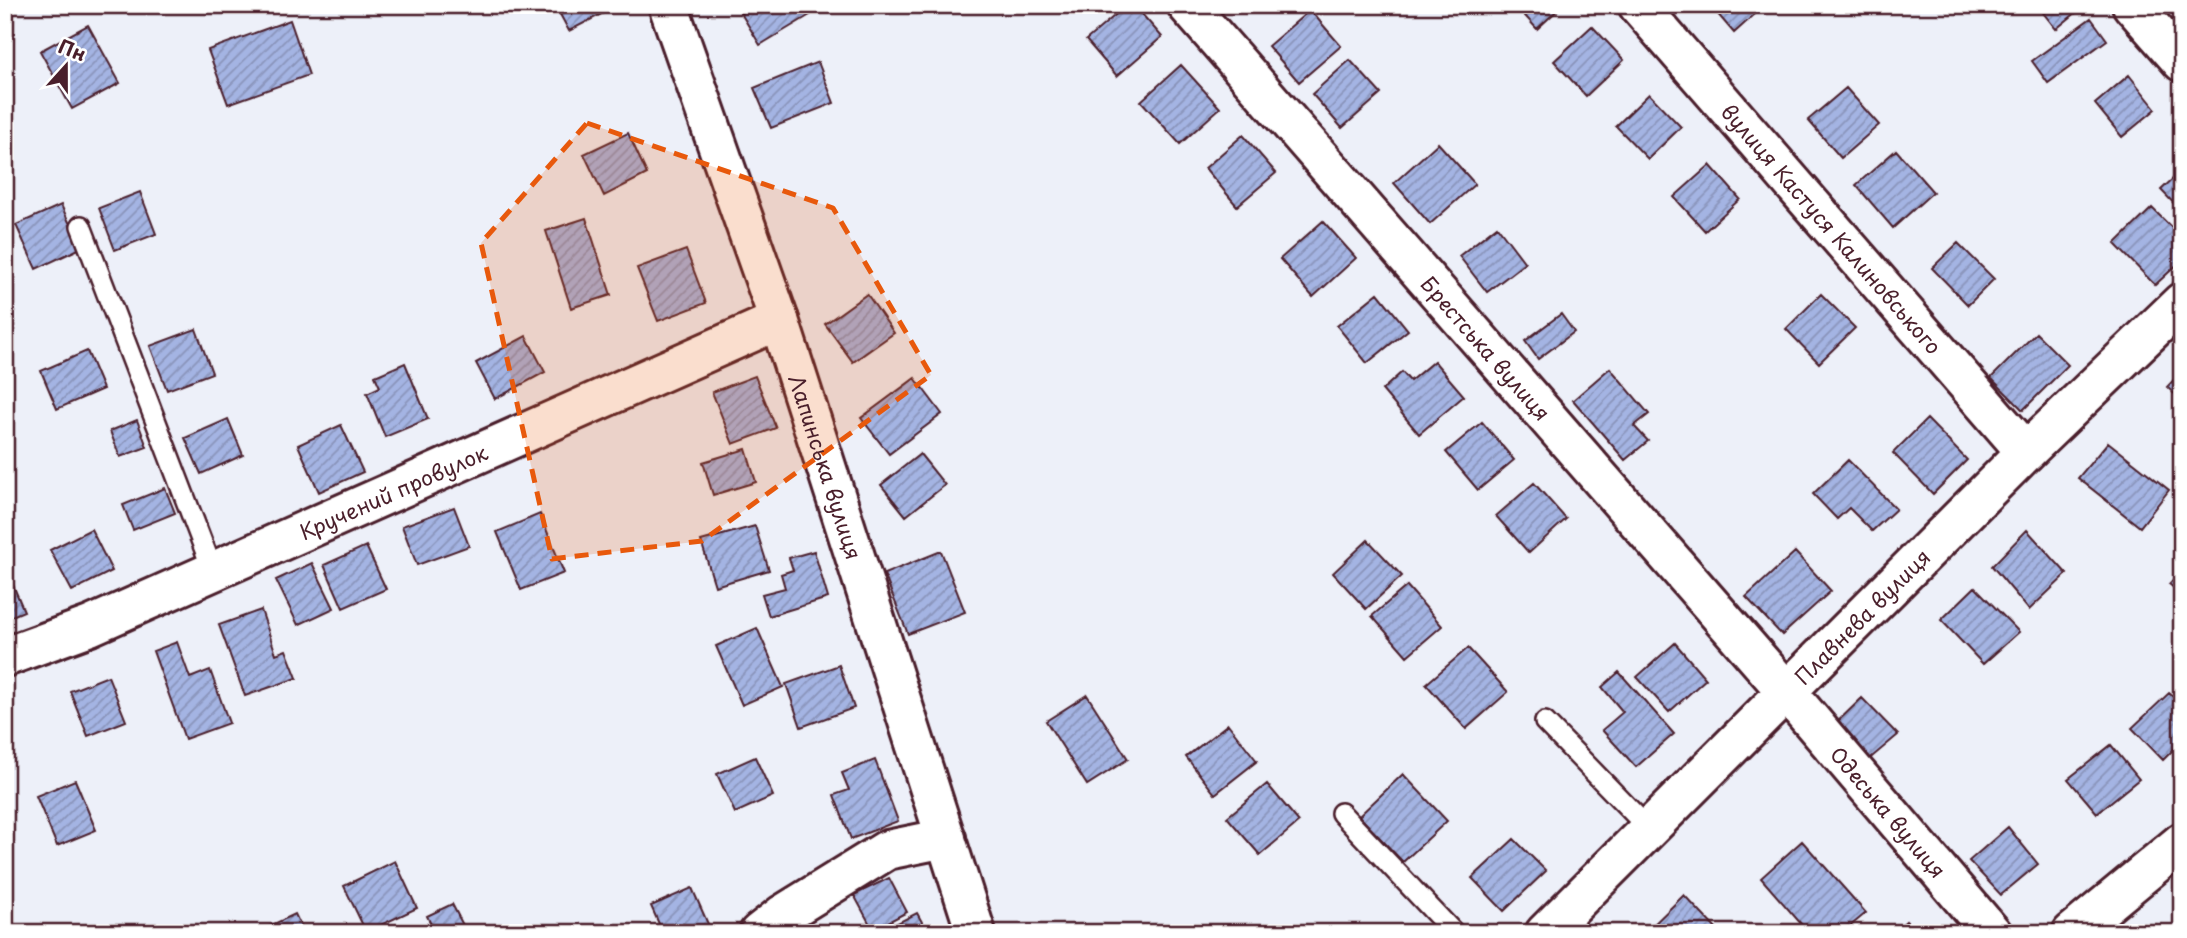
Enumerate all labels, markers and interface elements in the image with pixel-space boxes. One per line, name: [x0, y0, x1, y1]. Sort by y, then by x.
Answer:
text: Пн: [55, 31, 90, 67]
north arrow: [32, 32, 102, 102]
street label: вулиця Кастуся Калиновського: [1714, 96, 1950, 361]
street label: Брестська вулиця: [1414, 268, 1559, 427]
street label: Лапинська вулиця: [781, 370, 871, 563]
street label: Кручений провулок: [294, 435, 493, 547]
street label: Плавнева вулиця: [1787, 541, 1937, 691]
street label: Одеська вулиця: [1823, 738, 1954, 885]

